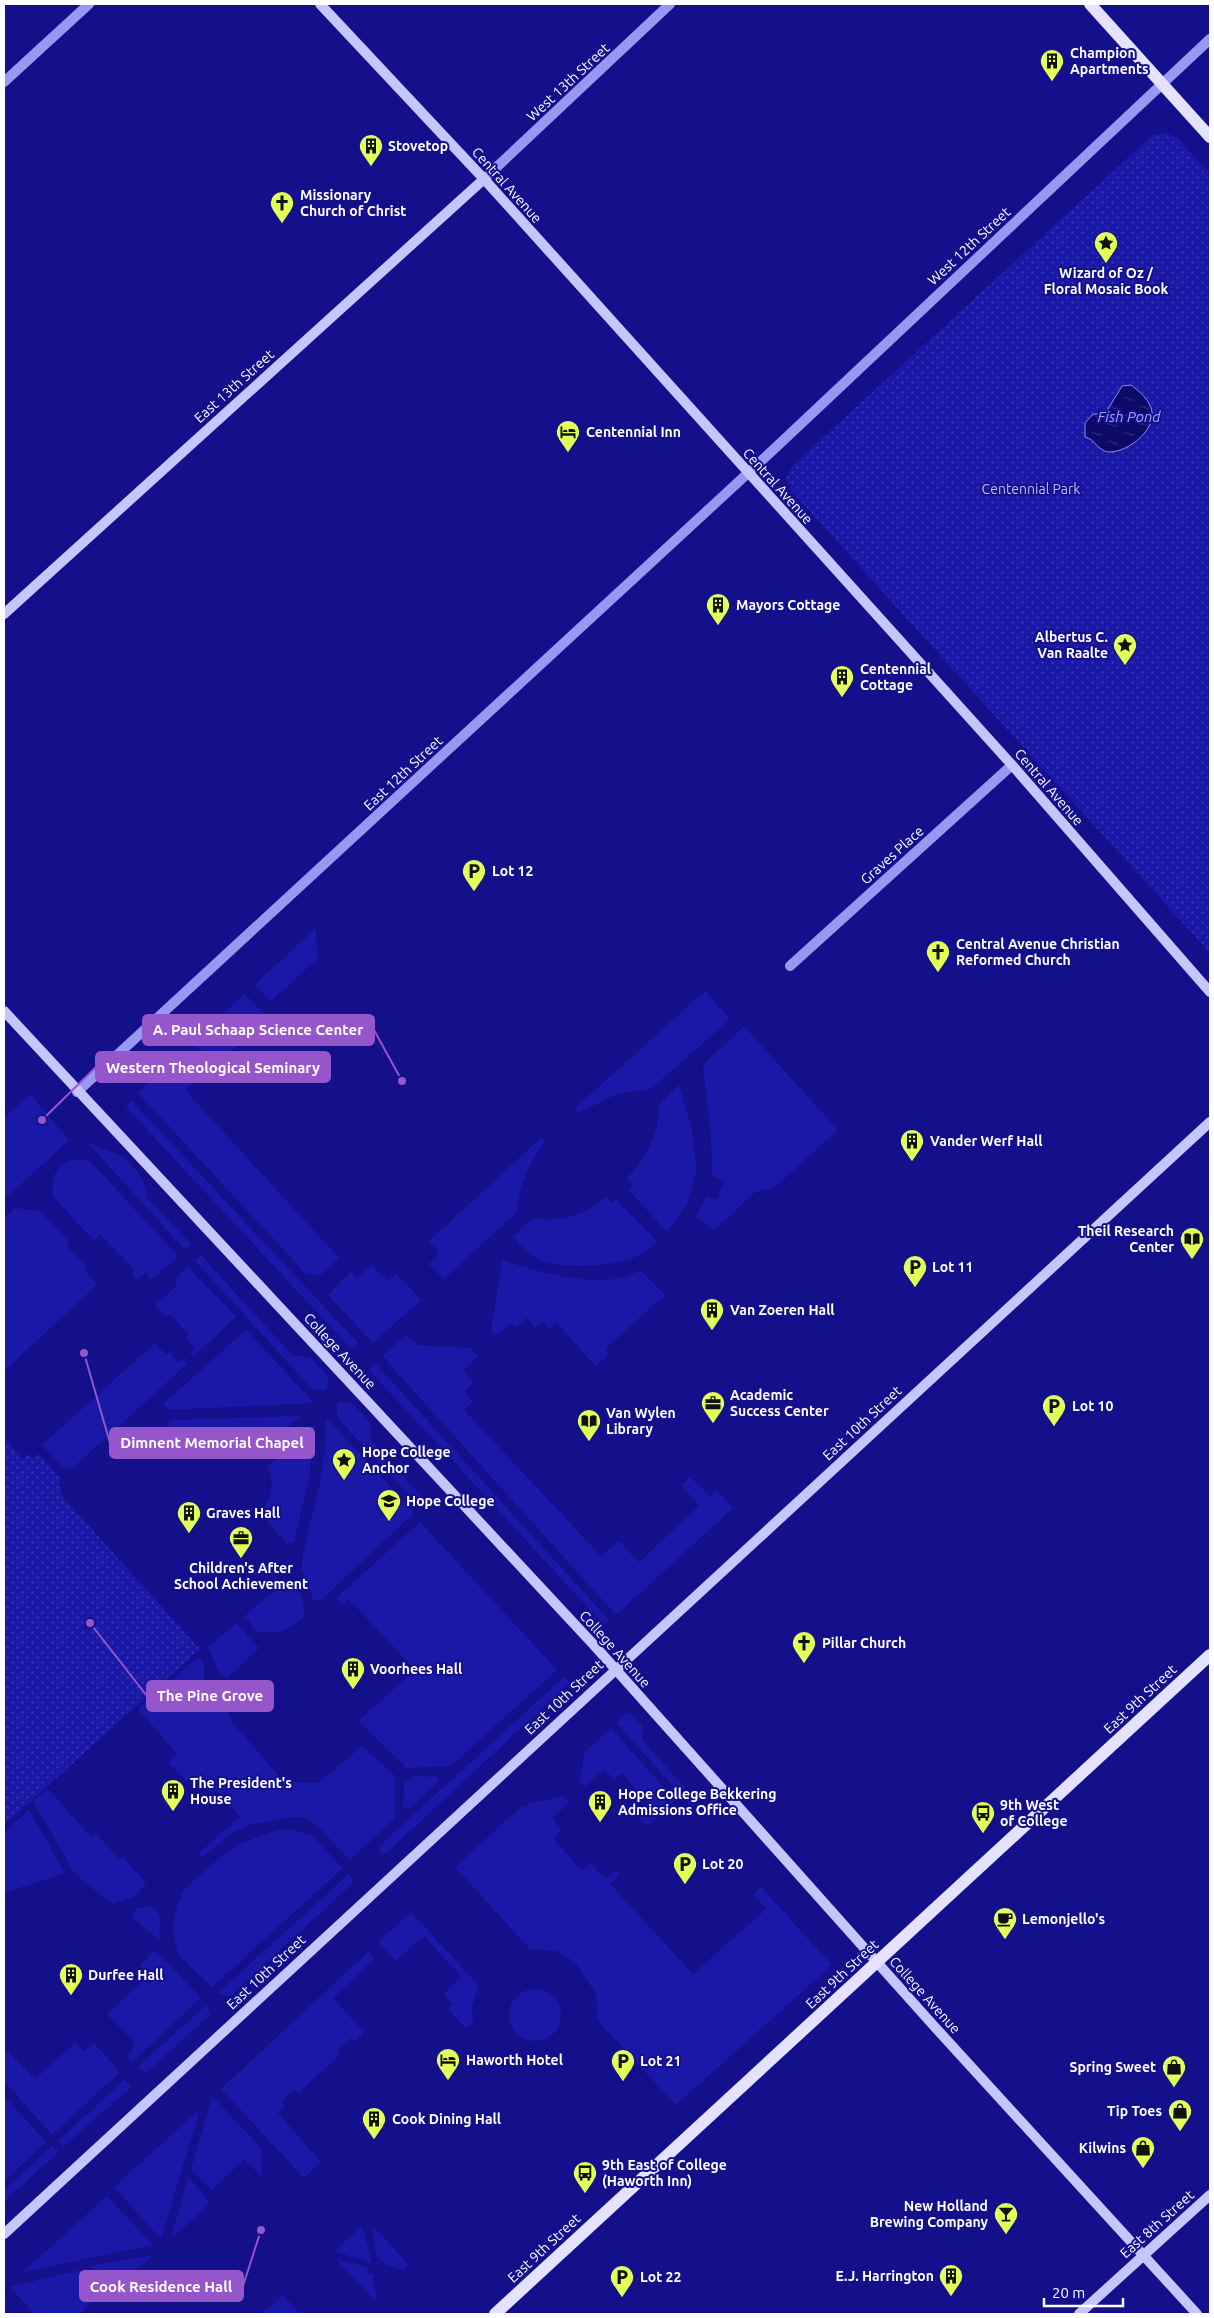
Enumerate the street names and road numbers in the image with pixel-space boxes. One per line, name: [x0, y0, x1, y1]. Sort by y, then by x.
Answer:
street label: West 13th Street: [523, 39, 613, 124]
street label: Central Avenue: [469, 144, 545, 226]
street label: West 12th Street: [924, 203, 1014, 288]
street label: East 13th Street: [191, 346, 277, 426]
street label: Central Avenue: [740, 445, 816, 527]
street label: East 12th Street: [360, 732, 446, 813]
street label: Central Avenue: [1011, 745, 1087, 829]
street label: Graves Place: [857, 823, 927, 887]
street label: College Avenue: [301, 1310, 379, 1392]
street label: East 10th Street: [819, 1382, 905, 1463]
street label: College Avenue: [576, 1607, 654, 1691]
street label: East 10th Street: [521, 1656, 607, 1737]
street label: East 9th Street: [1100, 1661, 1180, 1737]
street label: East 10th Street: [223, 1931, 309, 2012]
street label: East 9th Street: [802, 1936, 882, 2012]
street label: College Avenue: [886, 1953, 964, 2037]
street label: East 8th Street: [1117, 2186, 1197, 2261]
street label: East 9th Street: [504, 2210, 584, 2286]

